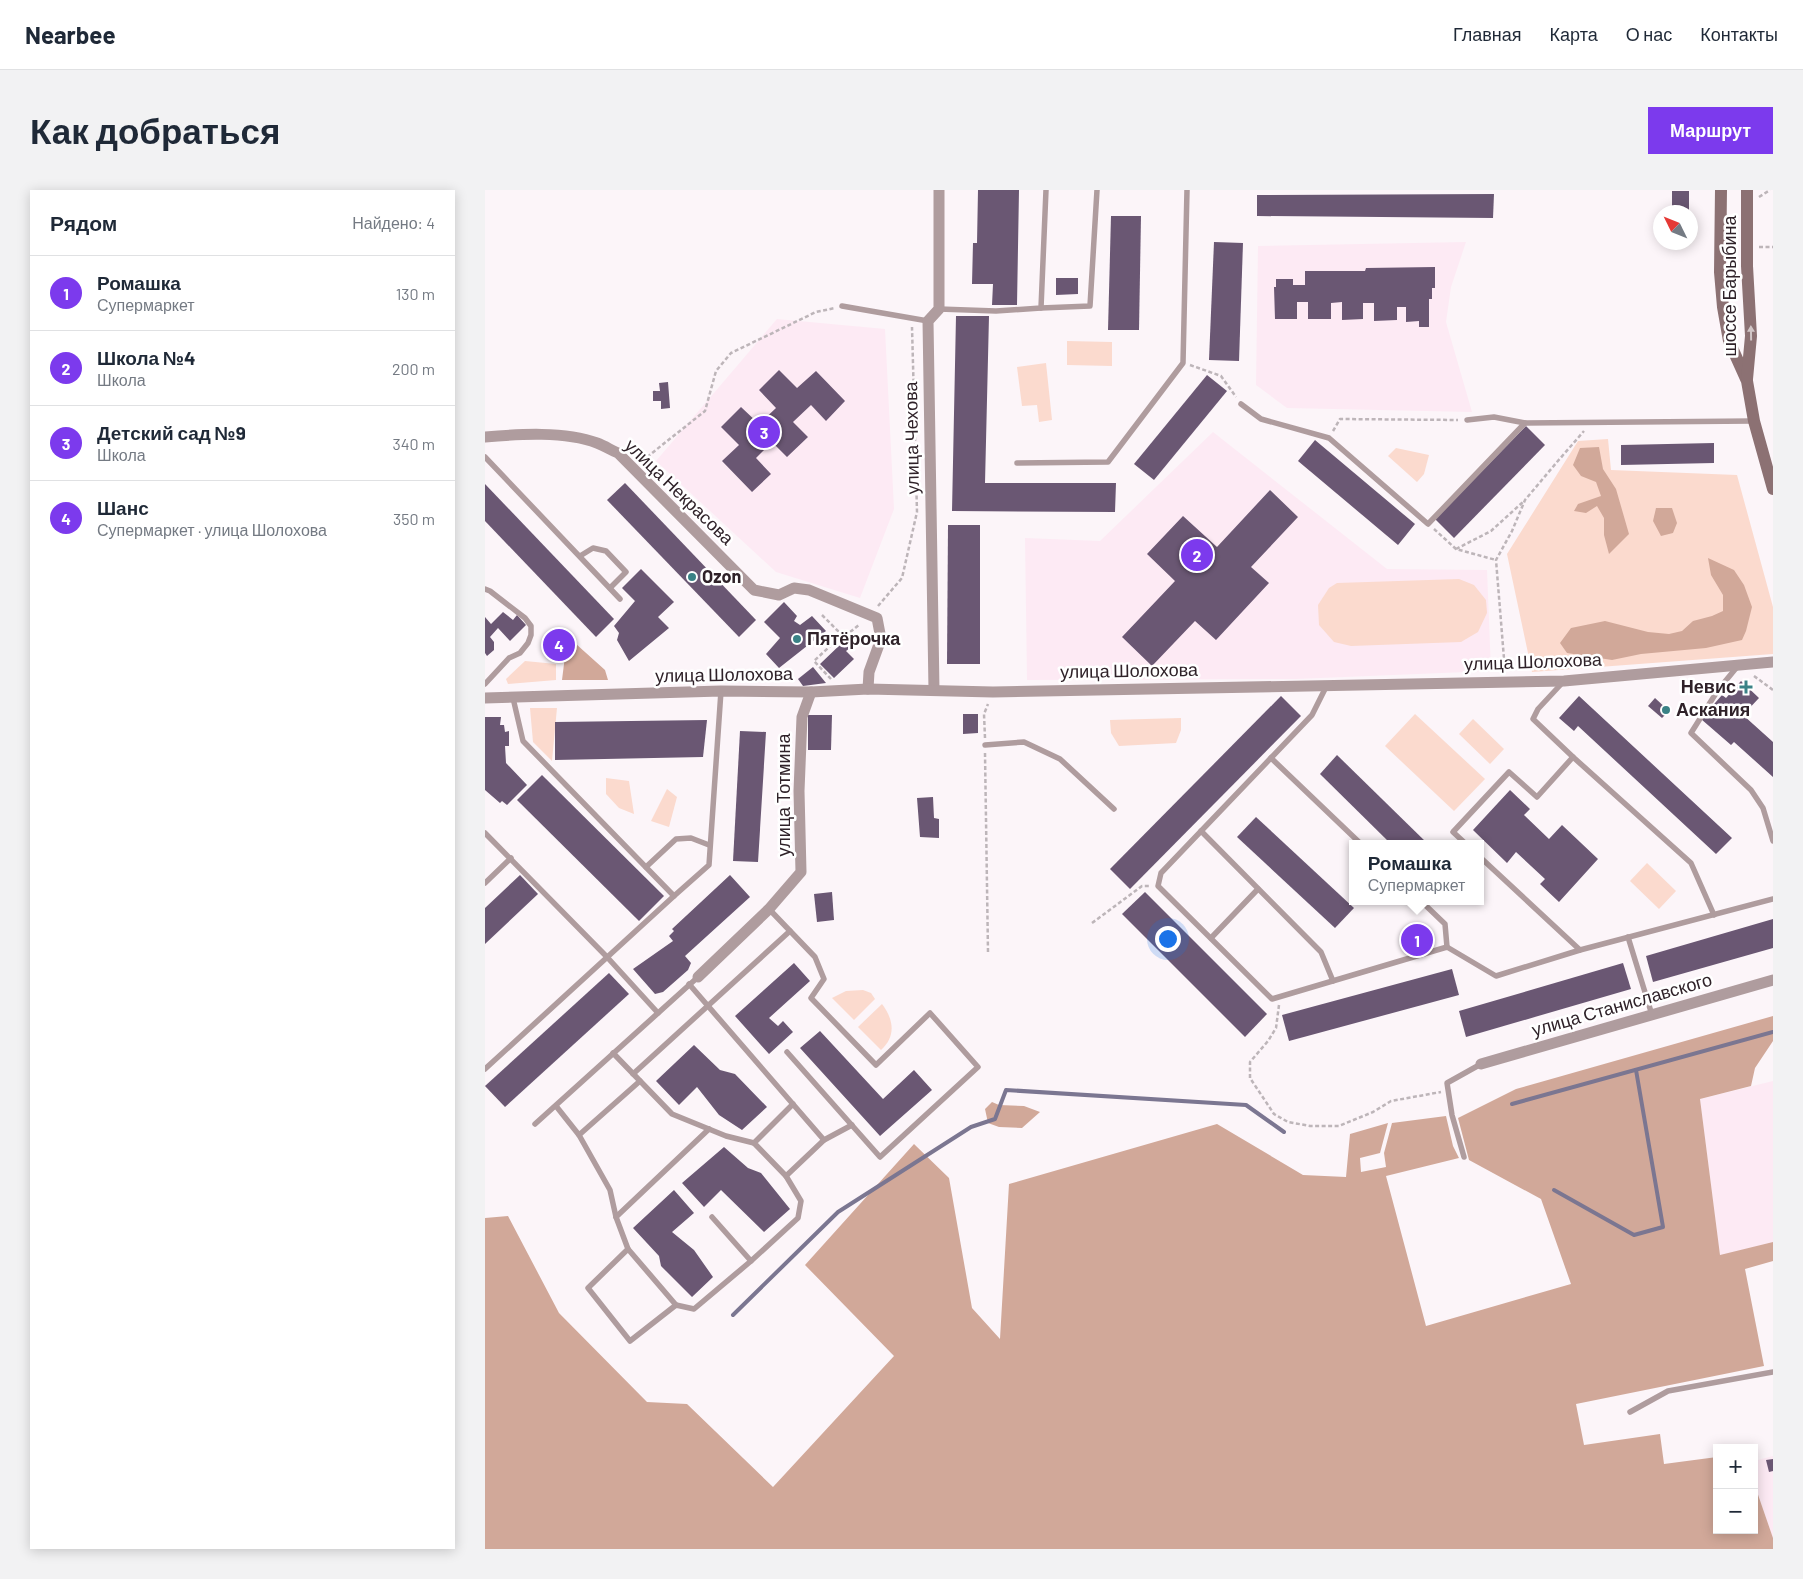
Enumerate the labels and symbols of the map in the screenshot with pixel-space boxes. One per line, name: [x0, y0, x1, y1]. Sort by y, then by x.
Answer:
north arrow: [1653, 205, 1698, 250]
street label: шоссе Барыбина: [1718, 214, 1740, 357]
one-way arrow: [1746, 324, 1754, 340]
street label: улица Чехова: [899, 380, 923, 495]
pin: 3: [748, 413, 780, 451]
street label: улица Некрасова: [621, 434, 739, 549]
pin: 2: [1181, 536, 1213, 574]
place label: Ozon: [702, 565, 741, 587]
marker: Ozon: [686, 571, 698, 583]
pin: 4: [543, 626, 575, 664]
place label: Пятёрочка: [807, 627, 901, 649]
marker: Пятёрочка: [791, 633, 803, 645]
street label: улица Шолохова: [1464, 648, 1603, 674]
street label: улица Шолохова: [1060, 658, 1199, 682]
street label: улица Шолохова: [655, 662, 794, 686]
place label: Невис: [1681, 675, 1736, 697]
marker: Невис: [1740, 681, 1752, 693]
place label: Аскания: [1676, 698, 1750, 720]
marker: Аскания: [1660, 704, 1672, 716]
street label: улица Тотмина: [772, 733, 794, 856]
pin: 1: [1401, 921, 1433, 959]
your location: [1155, 926, 1181, 952]
street label: улица Станиславского: [1529, 968, 1714, 1040]

